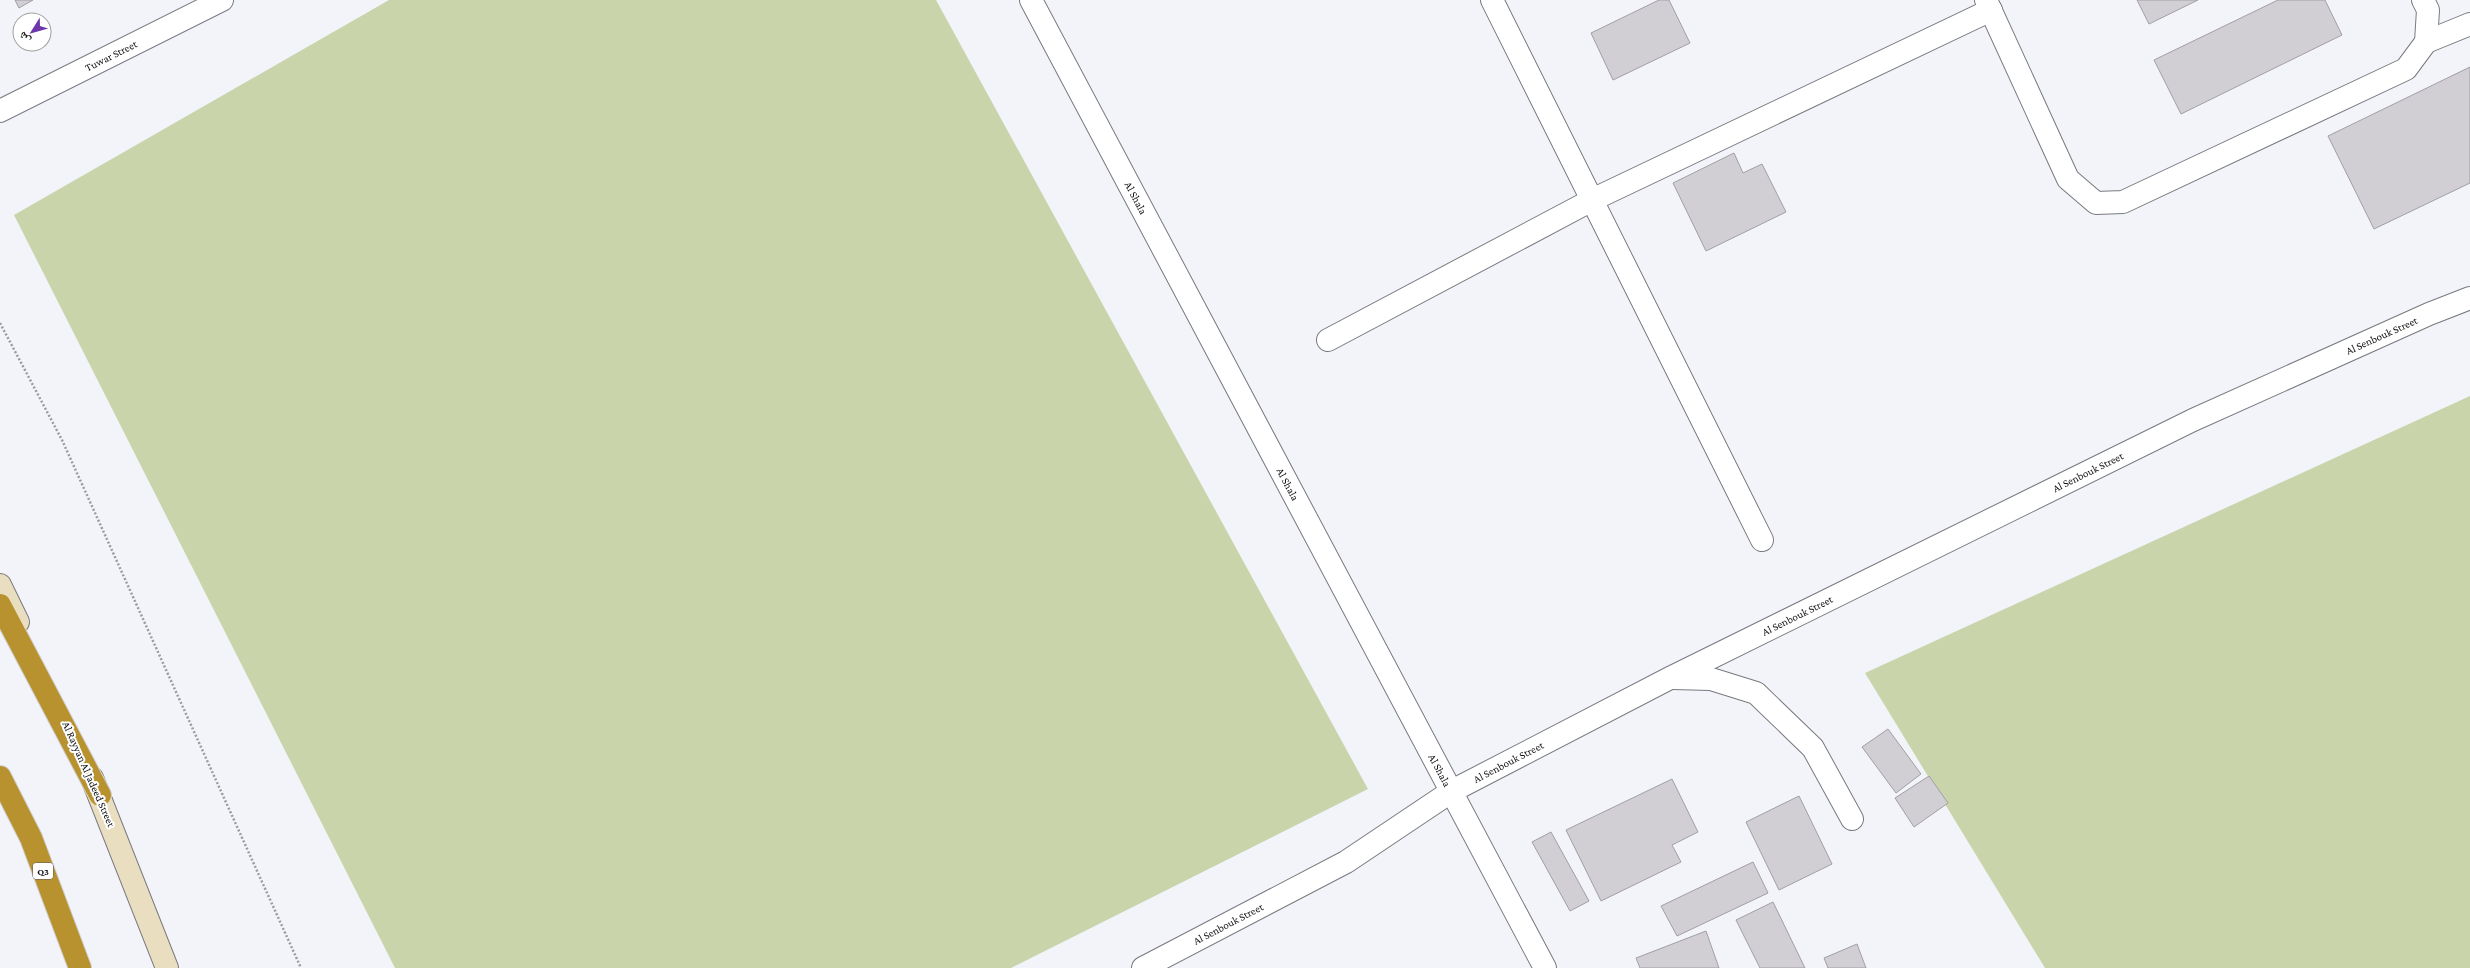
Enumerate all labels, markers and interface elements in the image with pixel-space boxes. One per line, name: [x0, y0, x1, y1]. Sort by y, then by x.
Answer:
north arrow: [12, 12, 52, 52]
text: ش: [16, 28, 34, 46]
street label: Tuwar Street: [83, 37, 139, 74]
street label: Al Shala: [1122, 179, 1150, 216]
street label: Al Senbouk Street: [2344, 314, 2420, 357]
street label: Al Senbouk Street: [2050, 449, 2125, 494]
street label: Al Shala: [1274, 466, 1302, 502]
street label: Al Senbouk Street: [1760, 593, 1835, 638]
street label: Al Rayyan Al Jadeed Street: [59, 719, 118, 829]
street label: Al Senbouk Street: [1471, 739, 1546, 785]
street label: Al Shala: [1426, 752, 1454, 789]
road number: Q3: [33, 863, 53, 879]
street label: Al Senbouk Street: [1191, 900, 1265, 947]

